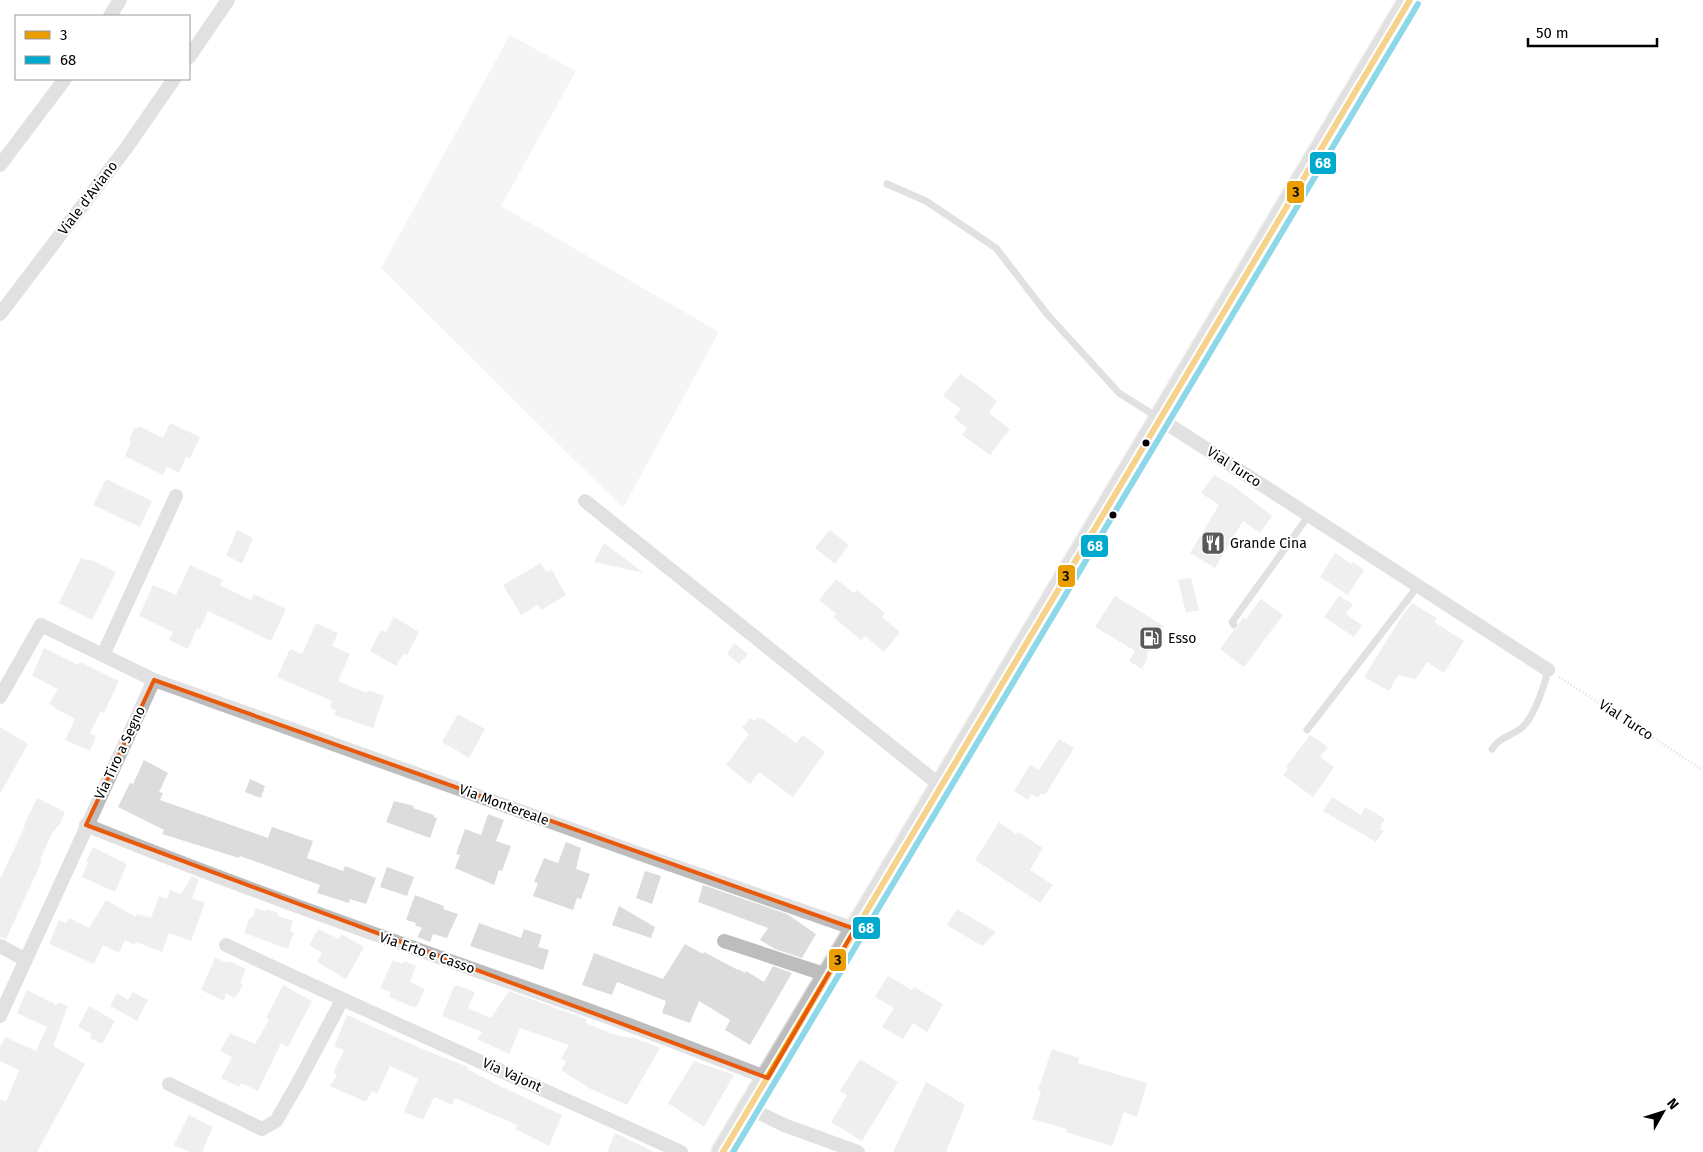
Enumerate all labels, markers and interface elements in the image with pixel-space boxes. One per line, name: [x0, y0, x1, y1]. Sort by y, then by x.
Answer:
legend: [15, 15, 190, 80]
scale bar: [1528, 15, 1657, 47]
text: 50 m: [1536, 24, 1569, 42]
text: 3: [60, 26, 68, 44]
text: 68: [60, 51, 76, 69]
line badge: 68: [1309, 151, 1337, 175]
text: 68: [1315, 155, 1331, 172]
street label: Viale d'Aviano: [55, 158, 121, 238]
line badge: 3: [1286, 180, 1305, 204]
text: 3: [1291, 184, 1300, 201]
unlabelled marker: [1141, 438, 1151, 448]
street label: Vial Turco: [1204, 443, 1264, 491]
unlabelled marker: [1108, 510, 1118, 520]
restaurant icon: Grande Cina: [1200, 530, 1226, 556]
line badge: 68: [1080, 534, 1109, 558]
place label: Grande Cina: [1230, 535, 1307, 552]
text: 68: [1087, 538, 1103, 555]
line badge: 3: [1057, 564, 1076, 588]
text: 3: [1061, 568, 1070, 585]
fuel station icon: Esso: [1138, 625, 1164, 651]
place label: Esso: [1168, 630, 1197, 647]
street label: Vial Turco: [1596, 696, 1656, 744]
street label: Via Tiro a Segno: [91, 703, 149, 803]
street label: Via Montereale: [457, 781, 551, 829]
line badge: 68: [852, 916, 881, 940]
text: 68: [858, 920, 874, 937]
street label: Via Erto e Casso: [377, 929, 477, 977]
line badge: 3: [828, 948, 847, 972]
text: 3: [833, 952, 842, 969]
street label: Via Vajont: [480, 1054, 545, 1096]
north arrow: [1638, 1087, 1688, 1137]
text: N: [1663, 1095, 1682, 1113]

